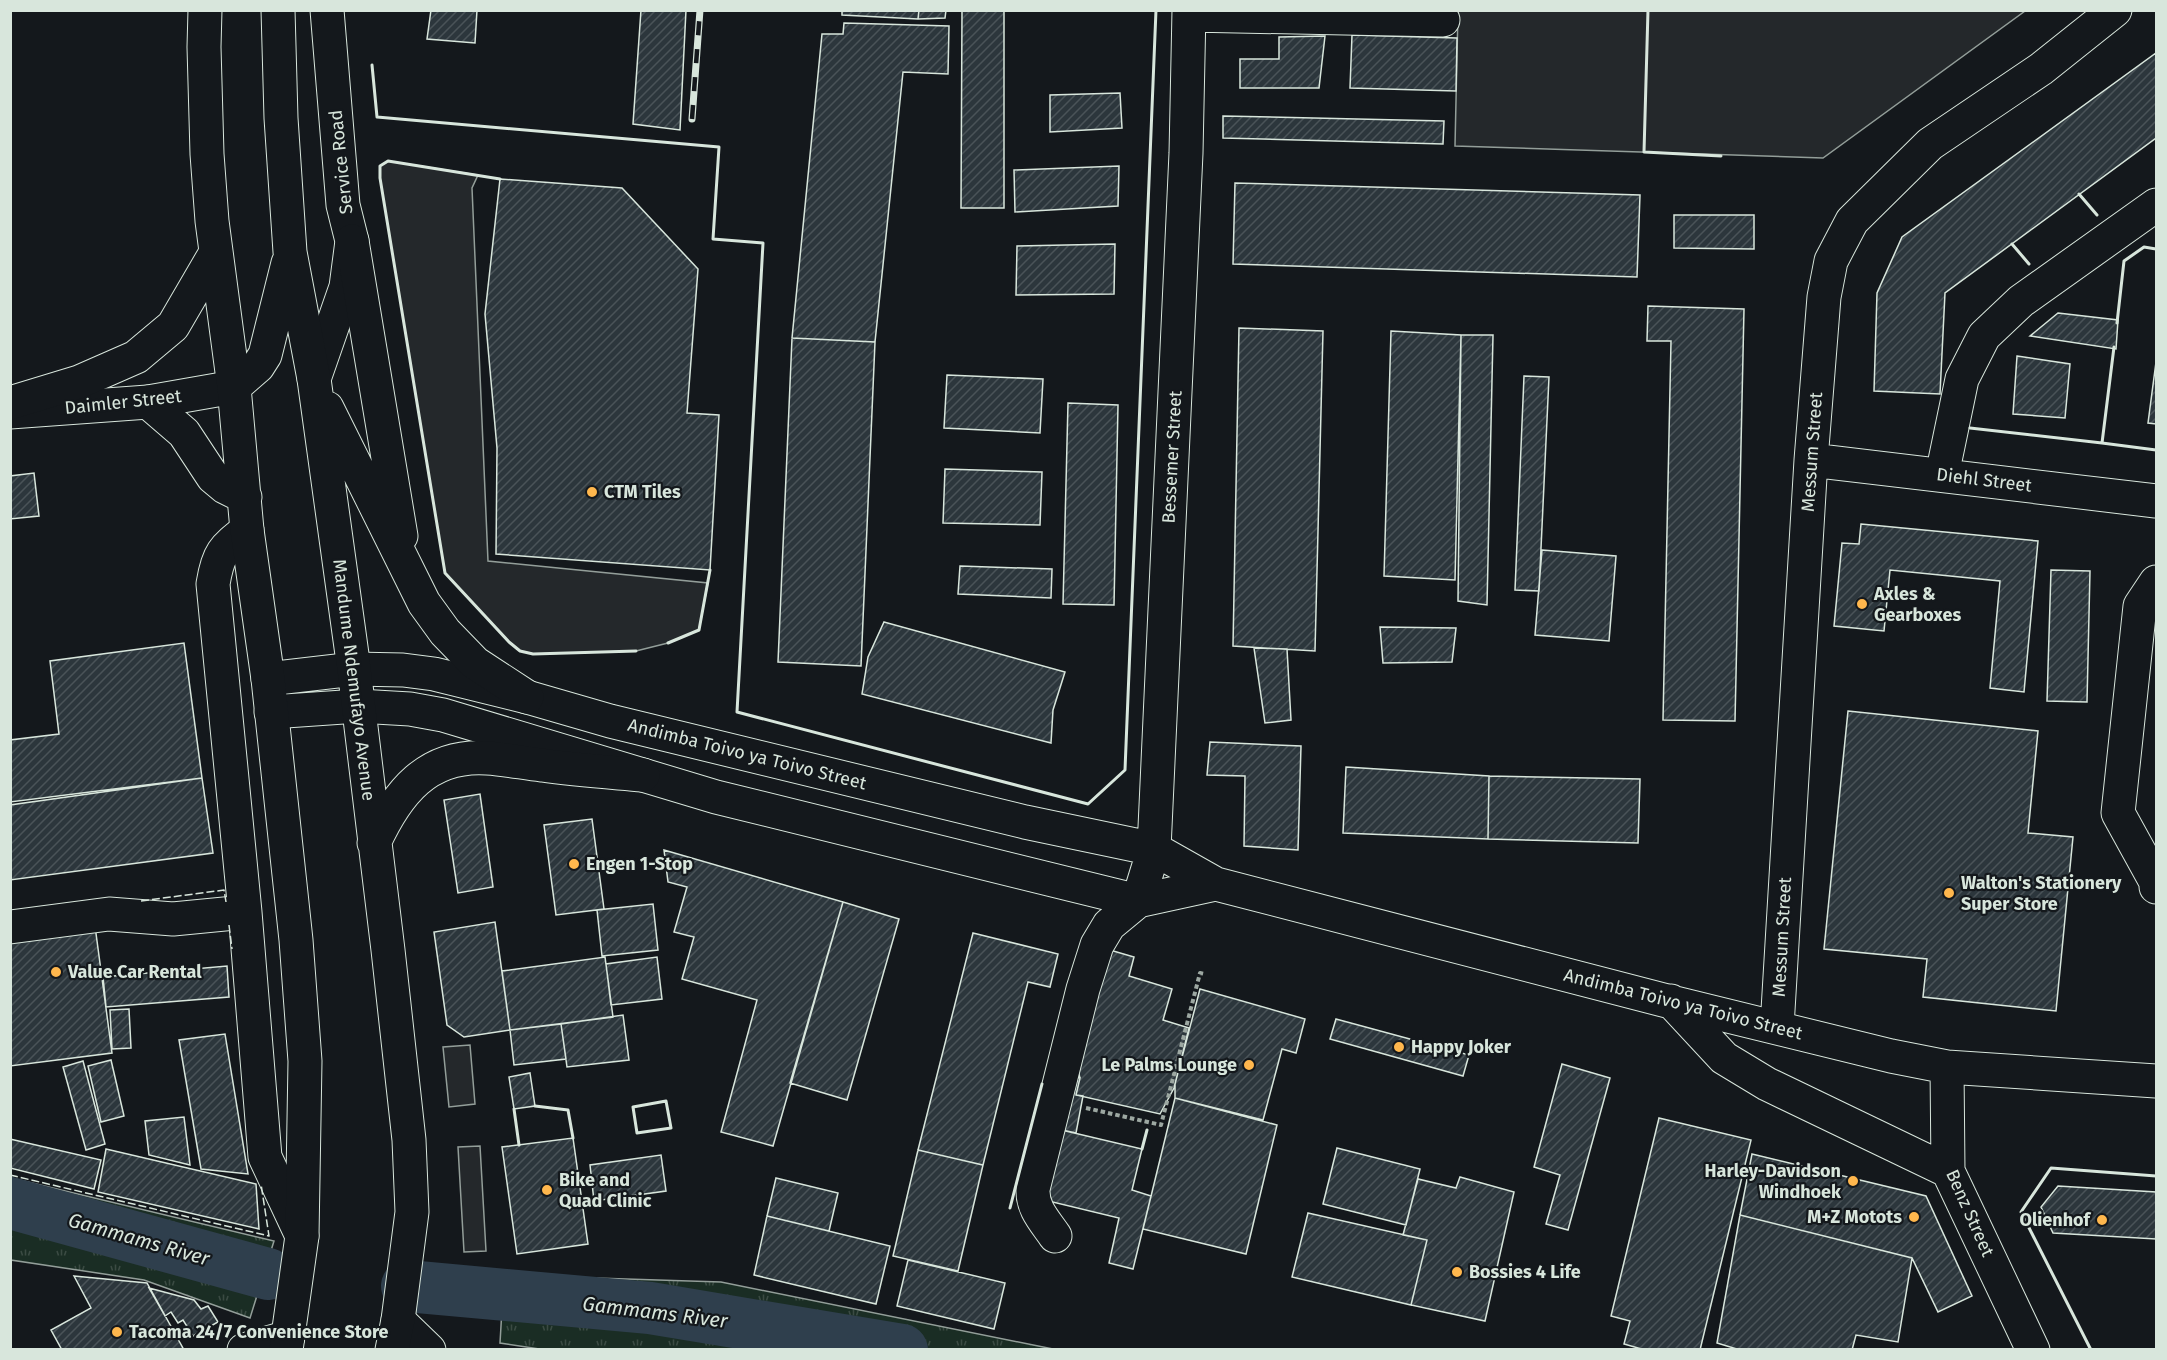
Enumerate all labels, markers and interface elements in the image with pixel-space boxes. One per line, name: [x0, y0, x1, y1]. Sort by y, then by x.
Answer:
street label: Service Road: [325, 109, 357, 215]
street label: Daimler Street: [64, 385, 183, 419]
street label: Bessemer Street: [1158, 390, 1186, 524]
street label: Messum Street: [1797, 391, 1827, 513]
street label: Diehl Street: [1935, 463, 2033, 497]
place label: CTM Tiles: [604, 481, 681, 503]
marker: CTM Tiles: [585, 485, 599, 499]
street label: Mandume Ndemufayo Avenue: [328, 558, 380, 802]
place label: Axles & Gearboxes: [1873, 583, 1961, 626]
marker: Axles & Gearboxes: [1855, 597, 1869, 611]
street label: Andimba Toivo ya Toivo Street: [625, 714, 869, 794]
place label: Engen 1-Stop: [586, 853, 693, 875]
marker: Engen 1-Stop: [567, 857, 581, 871]
place label: Walton's Stationery Super Store: [1961, 872, 2122, 915]
street label: Messum Street: [1768, 876, 1796, 997]
marker: Walton's Stationery Super Store: [1942, 886, 1956, 900]
place label: Value Car Rental: [67, 961, 202, 983]
street label: Andimba Toivo ya Toivo Street: [1561, 964, 1805, 1044]
marker: Value Car Rental: [49, 965, 63, 979]
place label: Happy Joker: [1411, 1036, 1512, 1058]
marker: Happy Joker: [1392, 1040, 1406, 1054]
place label: Le Palms Lounge: [1102, 1054, 1237, 1076]
marker: Le Palms Lounge: [1242, 1058, 1256, 1072]
place label: Harley-Davidson Windhoek: [1705, 1160, 1842, 1203]
street label: Benz Street: [1941, 1166, 1999, 1260]
place label: Bike and Quad Clinic: [559, 1169, 652, 1212]
marker: Harley-Davidson Windhoek: [1846, 1174, 1860, 1188]
marker: Bike and Quad Clinic: [540, 1183, 554, 1197]
place label: M+Z Motots: [1807, 1206, 1902, 1228]
water label: Gammams River: [66, 1207, 214, 1271]
place label: Olienhof: [2020, 1209, 2092, 1231]
marker: M+Z Motots: [1907, 1210, 1921, 1224]
marker: Olienhof: [2095, 1213, 2109, 1227]
place label: Bossies 4 Life: [1469, 1261, 1581, 1283]
marker: Bossies 4 Life: [1450, 1265, 1464, 1279]
water label: Gammams River: [581, 1291, 730, 1333]
place label: Tacoma 24/7 Convenience Store: [129, 1321, 389, 1343]
marker: Tacoma 24/7 Convenience Store: [110, 1325, 124, 1339]

